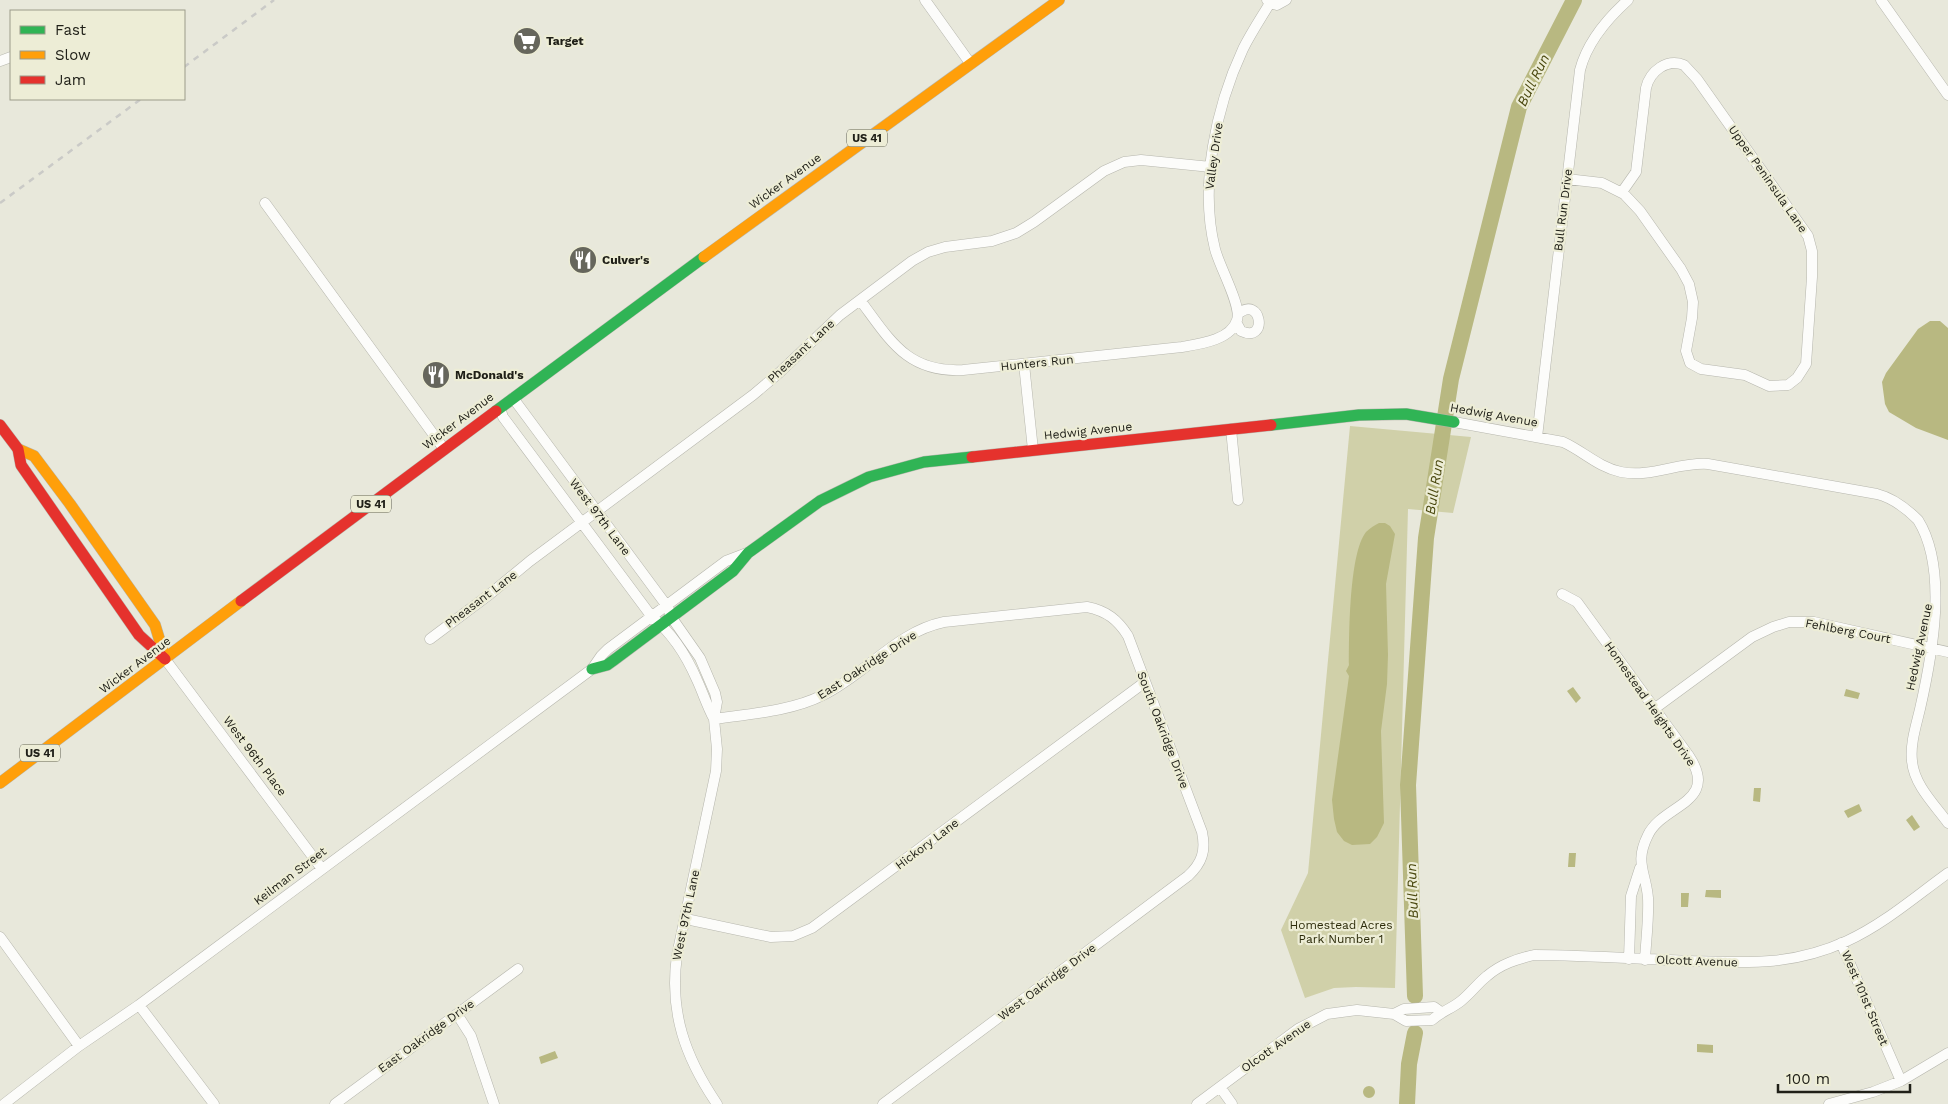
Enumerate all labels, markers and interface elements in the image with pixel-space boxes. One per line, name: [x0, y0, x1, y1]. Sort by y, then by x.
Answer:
legend: [10, 10, 185, 100]
text: Fast: [55, 21, 87, 39]
supermarket icon: Target: [512, 26, 542, 56]
place label: Target: [546, 34, 584, 48]
text: Slow: [55, 46, 91, 64]
water label: Bull Run: [1514, 51, 1552, 109]
text: Jam: [55, 71, 86, 89]
street label: Valley Drive: [1202, 121, 1226, 190]
street label: Upper Peninsula Lane: [1726, 123, 1810, 235]
road number: US 41: [847, 130, 887, 146]
street label: Wicker Avenue: [746, 150, 824, 212]
street label: Bull Run Drive: [1551, 168, 1575, 252]
restaurant icon: Culver's: [568, 245, 598, 275]
place label: Culver's: [602, 253, 650, 267]
street label: Pheasant Lane: [765, 316, 837, 386]
street label: Hunters Run: [1000, 352, 1074, 374]
restaurant icon: McDonald's: [421, 360, 451, 390]
place label: McDonald's: [455, 368, 524, 382]
street label: Wicker Avenue: [420, 390, 496, 452]
street label: Hedwig Avenue: [1449, 400, 1539, 430]
street label: Hedwig Avenue: [1043, 419, 1133, 443]
water label: Bull Run: [1422, 458, 1446, 516]
street label: West 97th Lane: [567, 476, 633, 558]
road number: US 41: [351, 496, 391, 512]
street label: Pheasant Lane: [442, 567, 520, 631]
street label: Hedwig Avenue: [1903, 602, 1935, 692]
street label: Fehlberg Court: [1804, 616, 1892, 646]
street label: East Oakridge Drive: [815, 628, 919, 702]
street label: Wicker Avenue: [97, 634, 173, 696]
street label: Homestead Heights Drive: [1602, 639, 1698, 769]
street label: South Oakridge Drive: [1134, 669, 1192, 791]
street label: West 96th Place: [220, 713, 290, 799]
road number: US 41: [20, 744, 60, 761]
street label: Hickory Lane: [893, 816, 962, 872]
street label: Keilman Street: [251, 844, 329, 908]
water label: Bull Run: [1403, 863, 1421, 919]
street label: West 97th Lane: [670, 868, 702, 962]
park label: Homestead Acres Park Number 1: [1290, 918, 1392, 946]
street label: West Oakridge Drive: [995, 941, 1099, 1023]
street label: West 101st Street: [1839, 948, 1891, 1048]
street label: Olcott Avenue: [1656, 953, 1738, 969]
street label: East Oakridge Drive: [375, 996, 477, 1076]
street label: Olcott Avenue: [1238, 1017, 1314, 1075]
scale bar: [1778, 1062, 1910, 1094]
text: 100 m: [1786, 1070, 1830, 1088]

